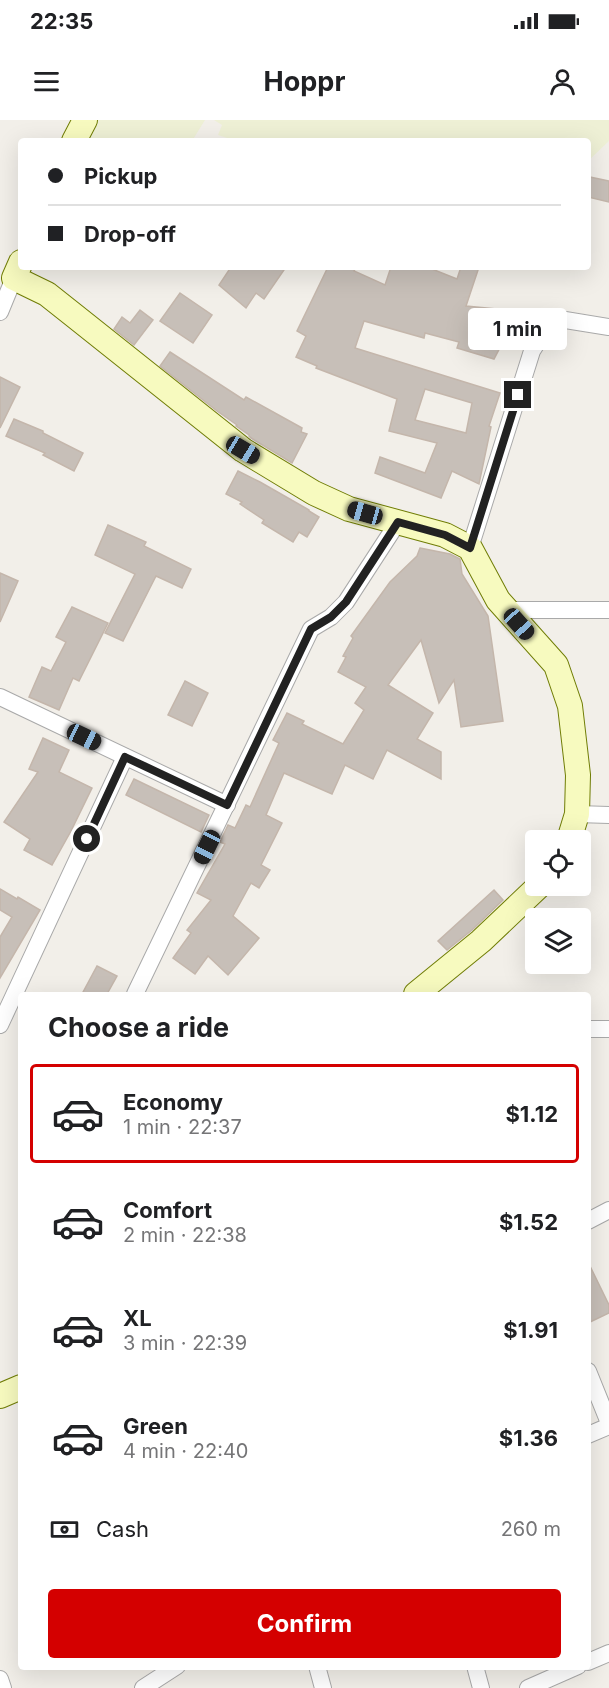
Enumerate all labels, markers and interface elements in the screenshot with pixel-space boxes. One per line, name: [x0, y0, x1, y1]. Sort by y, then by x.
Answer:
text: 22:35: [30, 8, 93, 34]
icon: menu: [30, 65, 63, 98]
text: Hoppr: [264, 65, 345, 98]
icon: person: [546, 65, 579, 98]
text: Pickup: [84, 163, 158, 189]
text: Drop-off: [84, 221, 176, 247]
callout: 1 min: [468, 308, 568, 350]
text: 1 min: [493, 317, 542, 341]
route end: [504, 381, 531, 408]
car: [223, 433, 263, 467]
car: [345, 499, 385, 527]
car: [500, 605, 538, 643]
car: [64, 721, 104, 753]
route start: [73, 825, 100, 852]
car: [191, 827, 223, 867]
map controls: [525, 830, 591, 974]
button: locate: [525, 830, 591, 896]
button: layers: [525, 908, 591, 974]
text: Choose a ride: [48, 1011, 229, 1044]
icon: car: [51, 1087, 105, 1141]
text: Economy: [123, 1089, 223, 1115]
text: $1.12: [505, 1101, 558, 1127]
text: 1 min · 22:37: [123, 1115, 242, 1139]
icon: car: [51, 1195, 105, 1249]
text: Comfort: [123, 1197, 212, 1223]
text: $1.52: [499, 1209, 558, 1235]
text: 2 min · 22:38: [123, 1223, 247, 1247]
icon: car: [51, 1303, 105, 1357]
text: XL: [123, 1305, 152, 1331]
text: $1.91: [503, 1317, 558, 1343]
text: 3 min · 22:39: [123, 1331, 247, 1355]
icon: car: [51, 1411, 105, 1465]
text: Green: [123, 1413, 188, 1439]
text: $1.36: [499, 1425, 558, 1451]
text: 4 min · 22:40: [123, 1439, 248, 1463]
icon: cash: [48, 1513, 81, 1546]
text: Cash: [96, 1516, 149, 1542]
text: 260 m: [501, 1517, 561, 1541]
button: Confirm: [48, 1589, 561, 1658]

